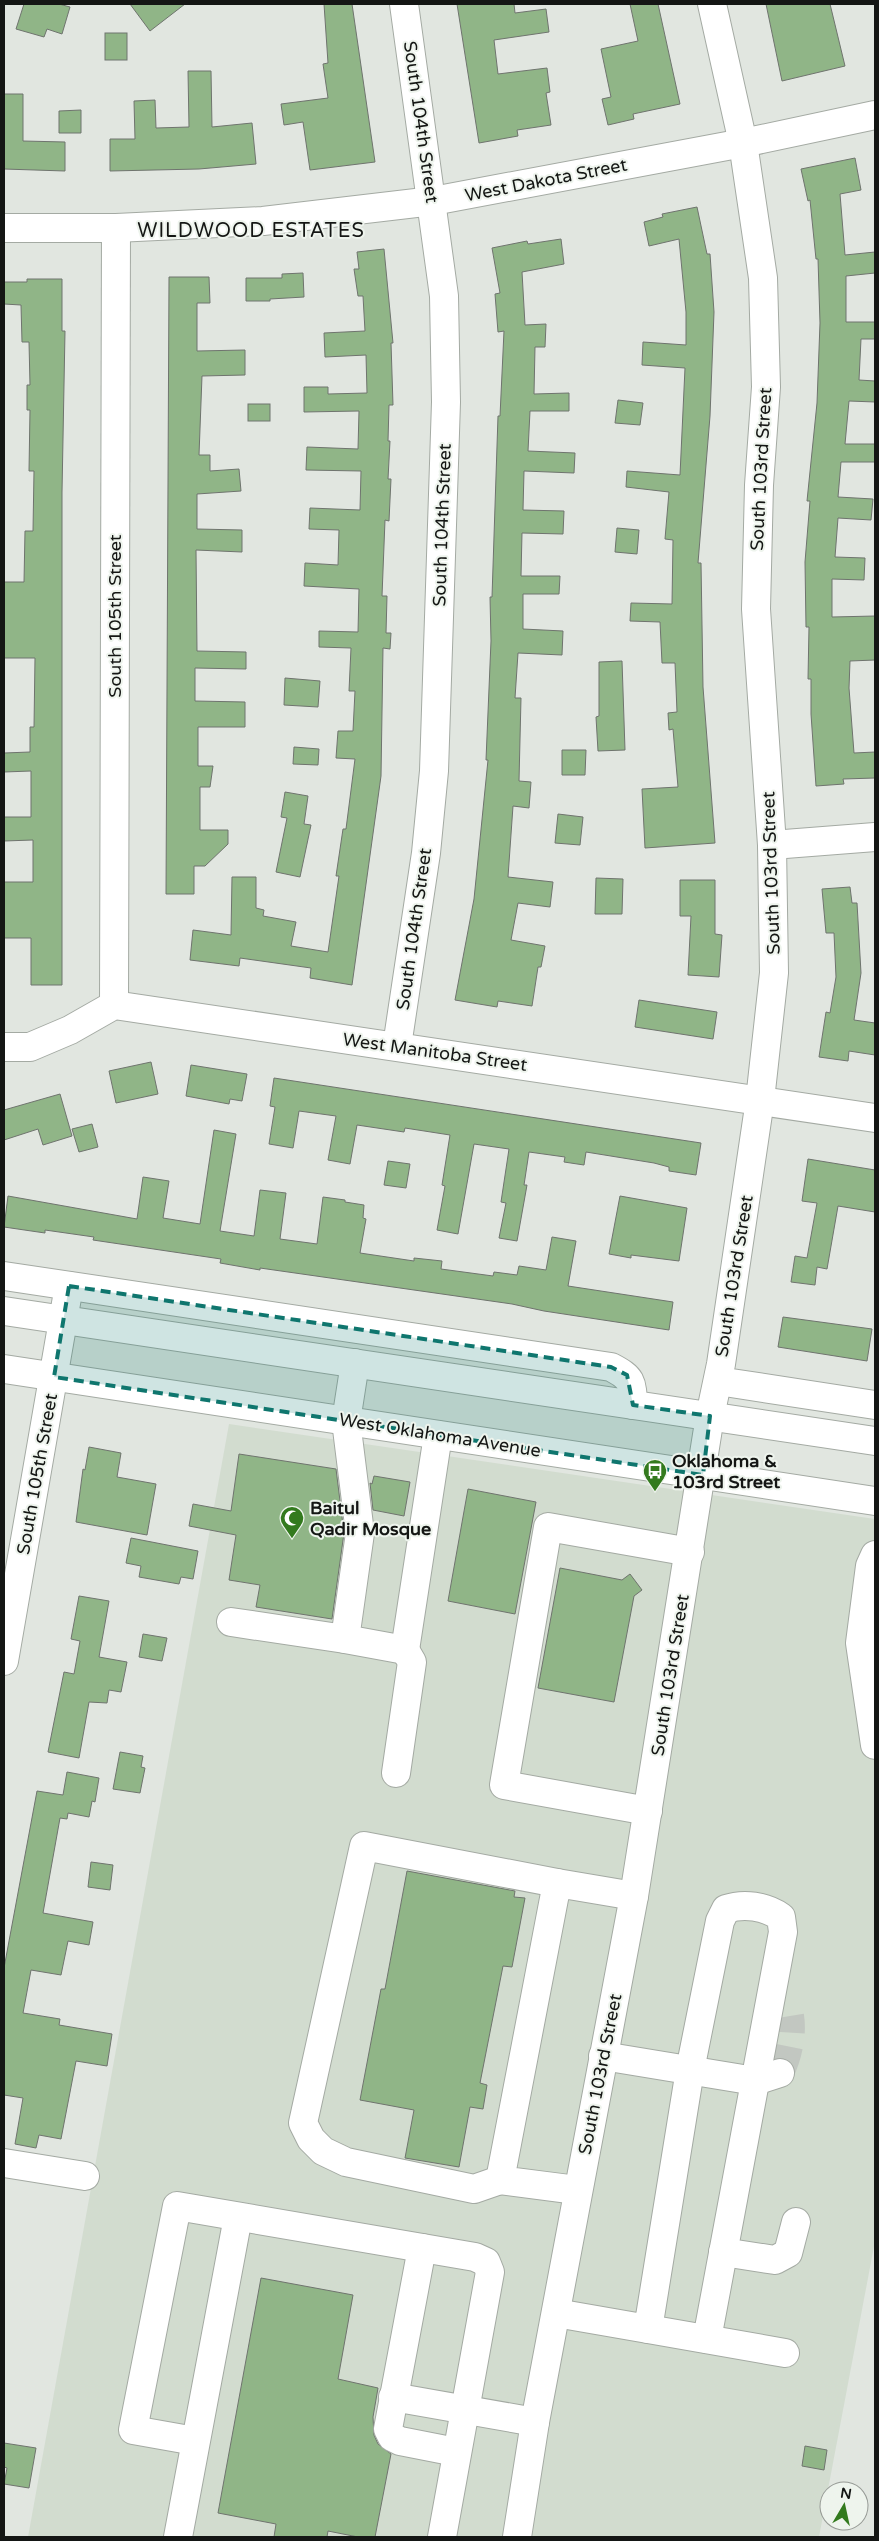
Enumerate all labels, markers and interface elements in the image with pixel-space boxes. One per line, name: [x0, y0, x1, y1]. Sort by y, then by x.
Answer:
street label: South 104th Street: [399, 40, 443, 205]
street label: West Dakota Street: [463, 153, 629, 207]
district label: WILDWOOD ESTATES: [137, 219, 365, 243]
street label: South 103rd Street: [746, 387, 776, 551]
street label: South 104th Street: [428, 443, 456, 607]
street label: South 105th Street: [104, 534, 126, 698]
street label: South 103rd Street: [757, 791, 785, 955]
street label: South 104th Street: [392, 846, 436, 1011]
street label: West Manitoba Street: [341, 1028, 529, 1076]
street label: South 103rd Street: [710, 1193, 758, 1358]
street label: South 105th Street: [12, 1392, 62, 1556]
street label: West Oklahoma Avenue: [337, 1408, 543, 1462]
place label: Oklahoma & 103rd Street: [672, 1450, 780, 1493]
bus stop icon: Oklahoma & 103rd Street: [642, 1458, 668, 1492]
place label: Baitul Qadir Mosque: [310, 1497, 431, 1540]
mosque icon: Baitul Qadir Mosque: [279, 1505, 305, 1539]
street label: South 103rd Street: [646, 1592, 694, 1757]
street label: South 103rd Street: [574, 1992, 626, 2156]
north arrow: [819, 2481, 869, 2531]
text: N: [839, 2484, 853, 2503]

